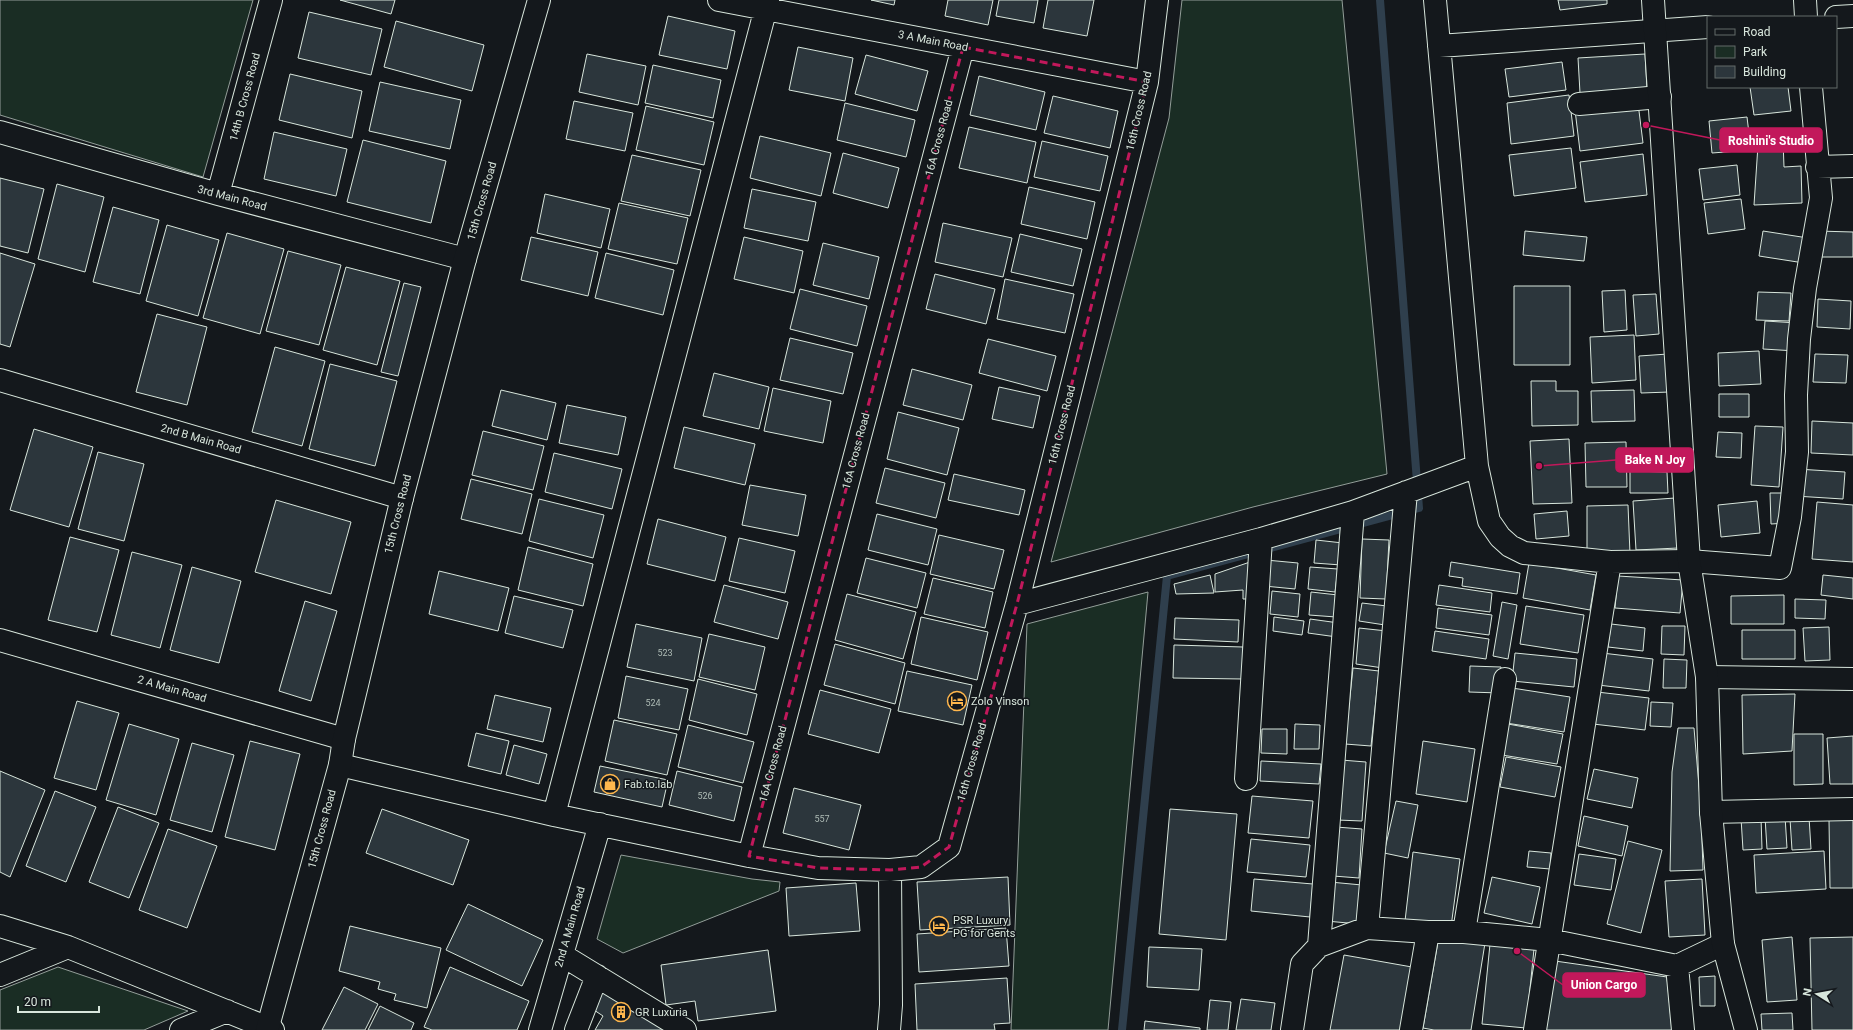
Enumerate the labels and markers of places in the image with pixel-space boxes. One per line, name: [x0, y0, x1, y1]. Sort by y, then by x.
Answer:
callout: Roshini's Studio: [1720, 128, 1822, 152]
callout: Bake N Joy: [1616, 448, 1693, 472]
hotel icon: Zolo Vinson: [946, 690, 968, 712]
place label: Zolo Vinson: [971, 695, 1029, 708]
shop icon: Fab.to.lab: [599, 773, 621, 795]
place label: Fab.to.lab: [624, 778, 672, 791]
place label: PSR Luxury PG for Gents: [953, 914, 1016, 940]
hotel icon: PSR Luxury PG for Gents: [928, 915, 950, 937]
callout: Union Cargo: [1563, 973, 1645, 997]
building icon: GR Luxuria: [610, 1001, 632, 1023]
place label: GR Luxuria: [635, 1006, 688, 1019]

